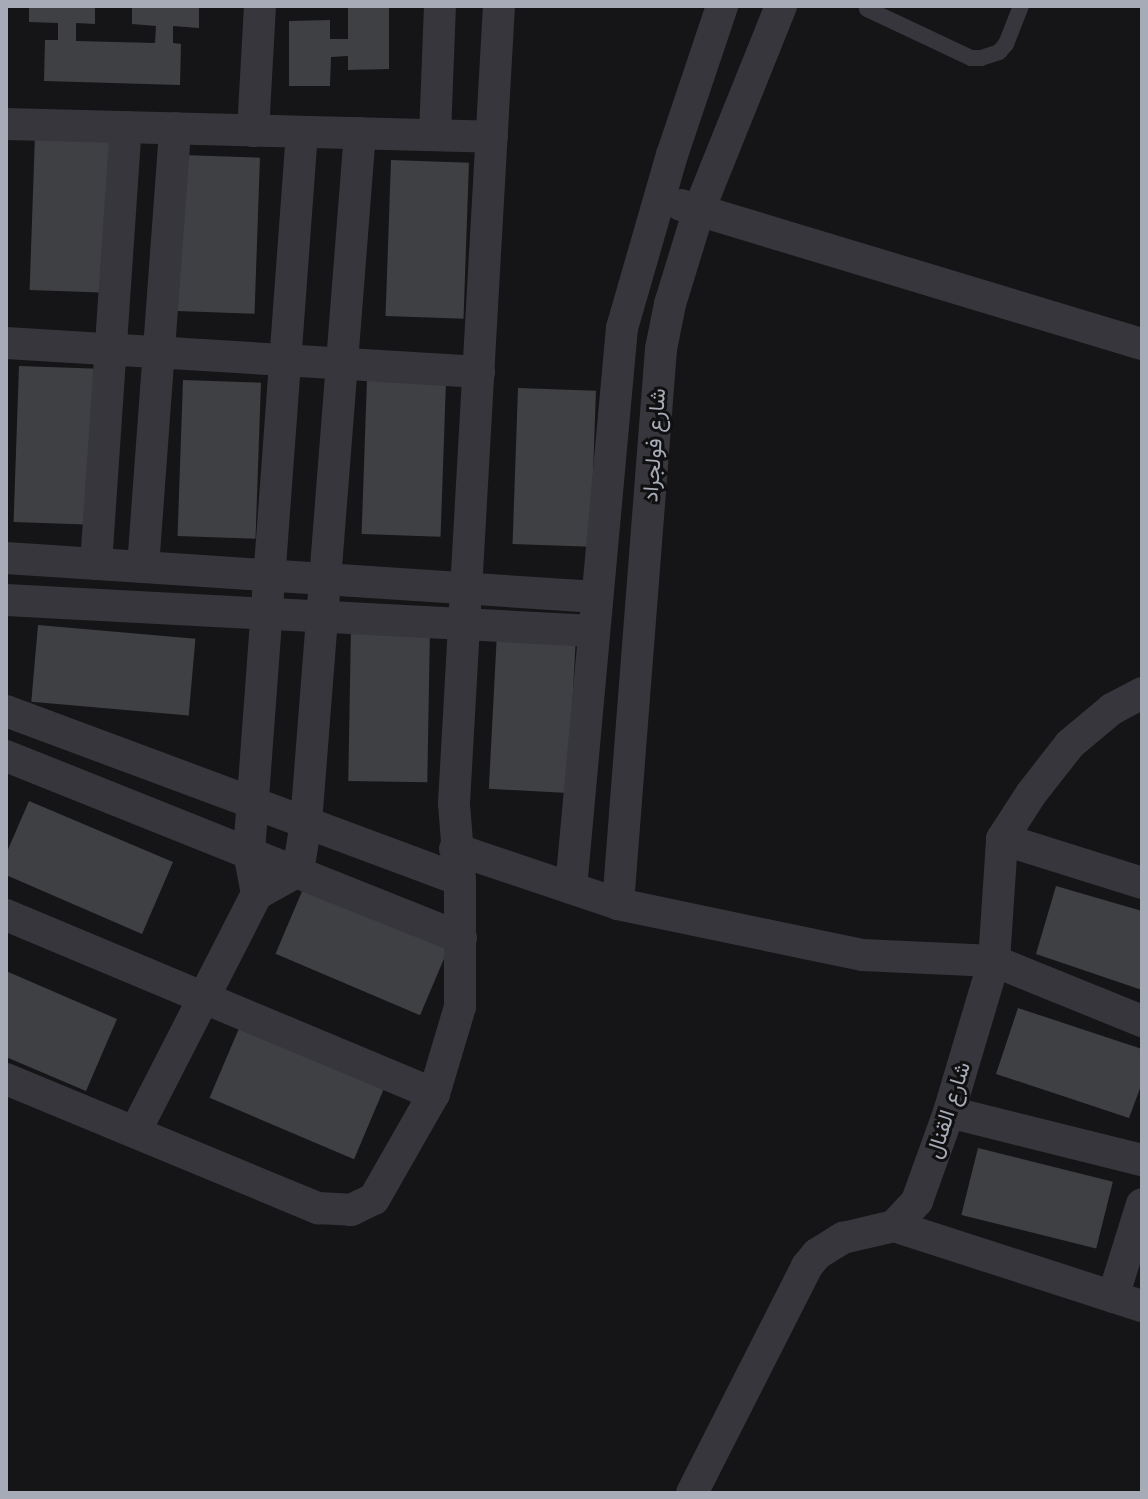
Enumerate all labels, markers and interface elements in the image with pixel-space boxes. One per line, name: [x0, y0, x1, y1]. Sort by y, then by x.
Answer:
street label: شارع فولجراد: [637, 387, 671, 503]
street label: شارع القنال: [920, 1058, 976, 1162]

